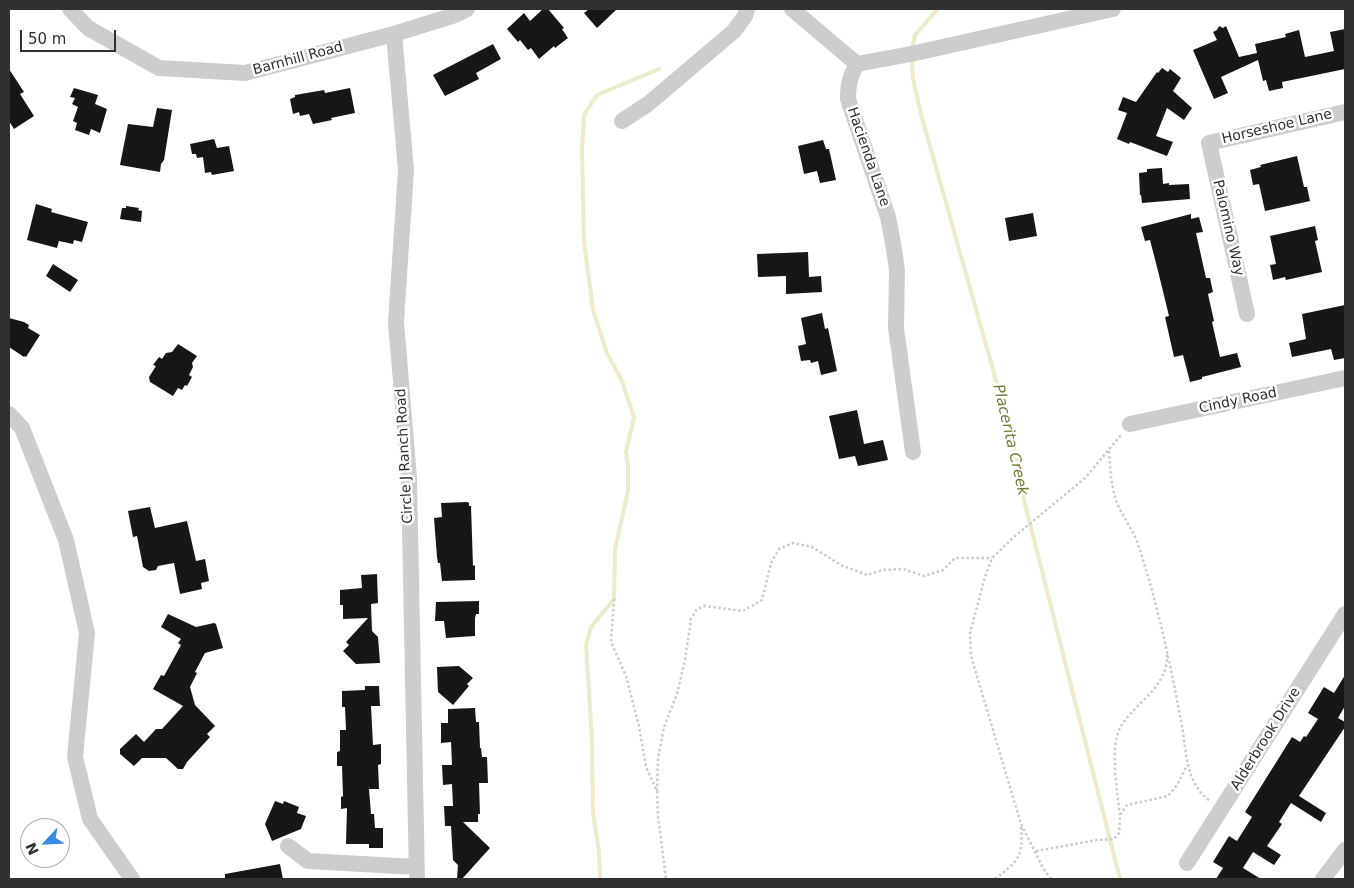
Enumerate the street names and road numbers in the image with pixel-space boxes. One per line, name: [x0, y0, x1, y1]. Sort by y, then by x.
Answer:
street label: Barnhill Road: [251, 39, 345, 79]
street label: Hacienda Lane: [843, 105, 893, 209]
street label: Horseshoe Lane: [1220, 106, 1334, 148]
street label: Palomino Way: [1209, 178, 1247, 278]
street label: Cindy Road: [1197, 385, 1279, 417]
street label: Circle J Ranch Road: [393, 388, 417, 524]
street label: Alderbrook Drive: [1228, 684, 1304, 794]

